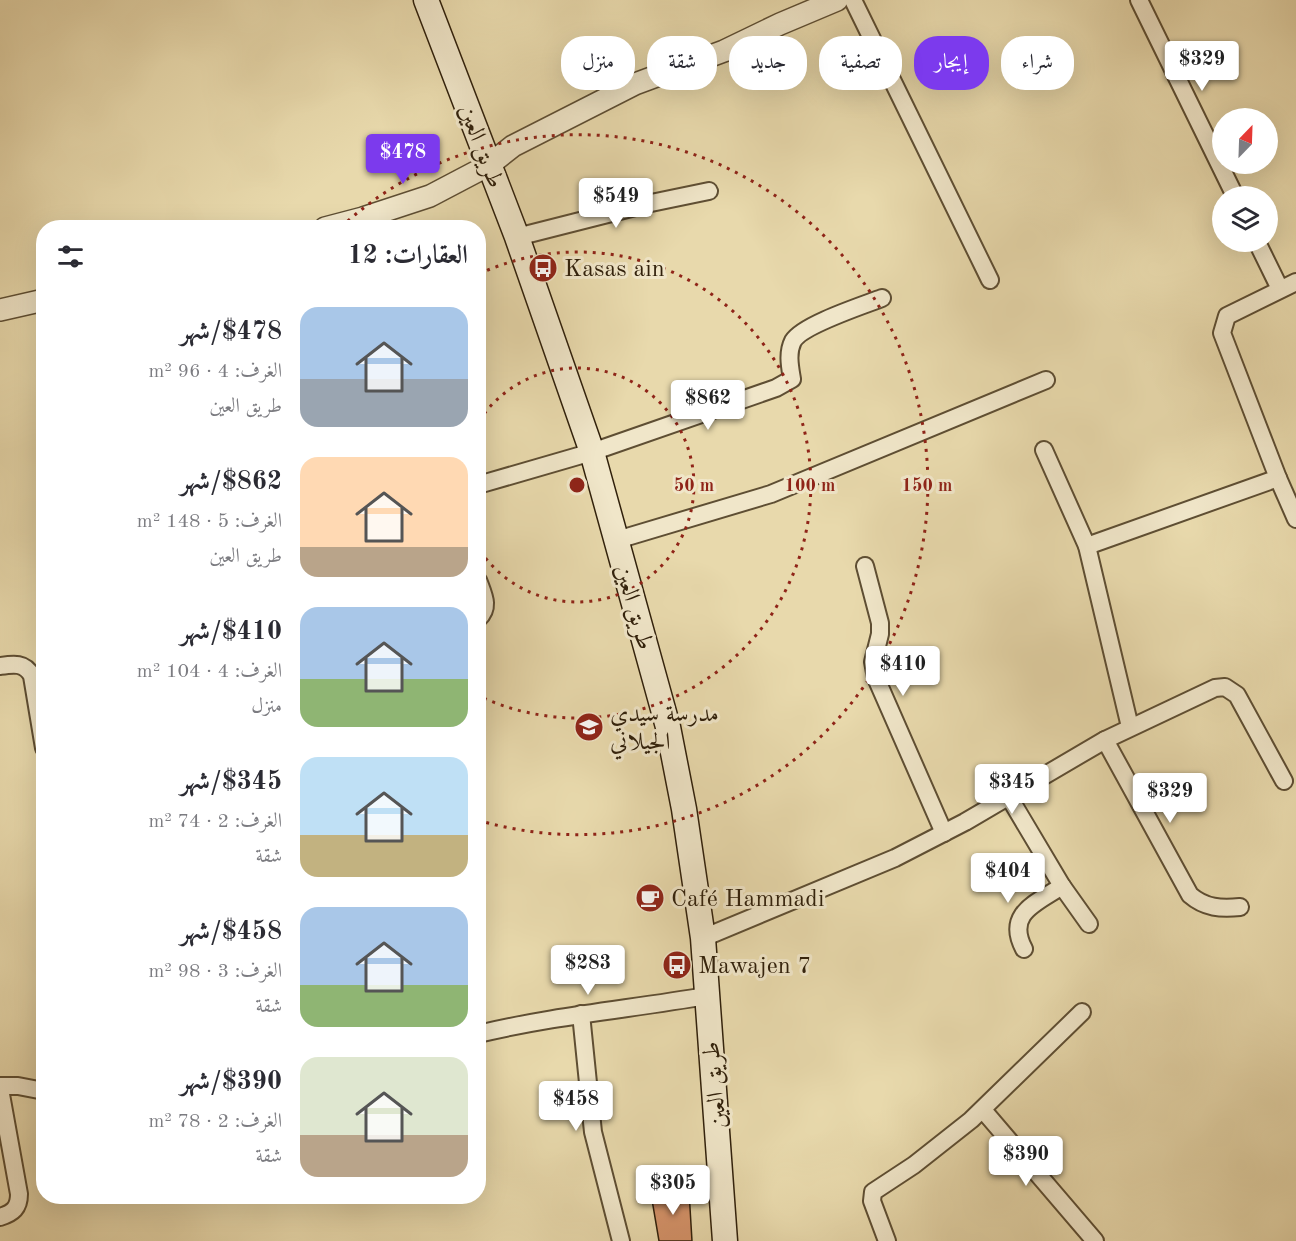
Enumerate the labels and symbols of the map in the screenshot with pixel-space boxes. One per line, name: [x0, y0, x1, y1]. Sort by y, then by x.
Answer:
pin: $329: [1166, 41, 1238, 92]
street label: طريق العين: [452, 102, 507, 192]
north arrow: [1212, 108, 1278, 174]
pin: $478: [367, 134, 439, 185]
pin: $549: [580, 178, 652, 229]
bus stop icon: Kasas ain: [527, 252, 559, 284]
place label: Kasas ain: [564, 258, 665, 282]
pin: $862: [672, 380, 744, 431]
centre of rings: [567, 475, 587, 495]
text: 50 m: [674, 477, 714, 495]
text: 100 m: [785, 477, 835, 495]
text: 150 m: [902, 477, 952, 495]
street label: طريق العين: [609, 562, 657, 653]
pin: $410: [867, 646, 939, 697]
place label: مدرسة سيدي الجيلاني: [610, 703, 719, 760]
school or university icon: مدرسة سيدي الجيلاني: [573, 711, 605, 743]
pin: $345: [976, 764, 1048, 815]
pin: $329: [1134, 773, 1206, 824]
pin: $404: [972, 853, 1044, 904]
cafe icon: Café Hammadi: [634, 882, 666, 914]
place label: Café Hammadi: [671, 888, 824, 912]
pin: $283: [552, 945, 624, 996]
bus stop icon: Mawajen 7: [661, 949, 693, 981]
place label: Mawajen 7: [698, 955, 811, 979]
street label: طريق العين: [700, 1040, 733, 1129]
pin: $458: [540, 1081, 612, 1132]
pin: $390: [990, 1136, 1062, 1187]
pin: $305: [637, 1165, 709, 1216]

